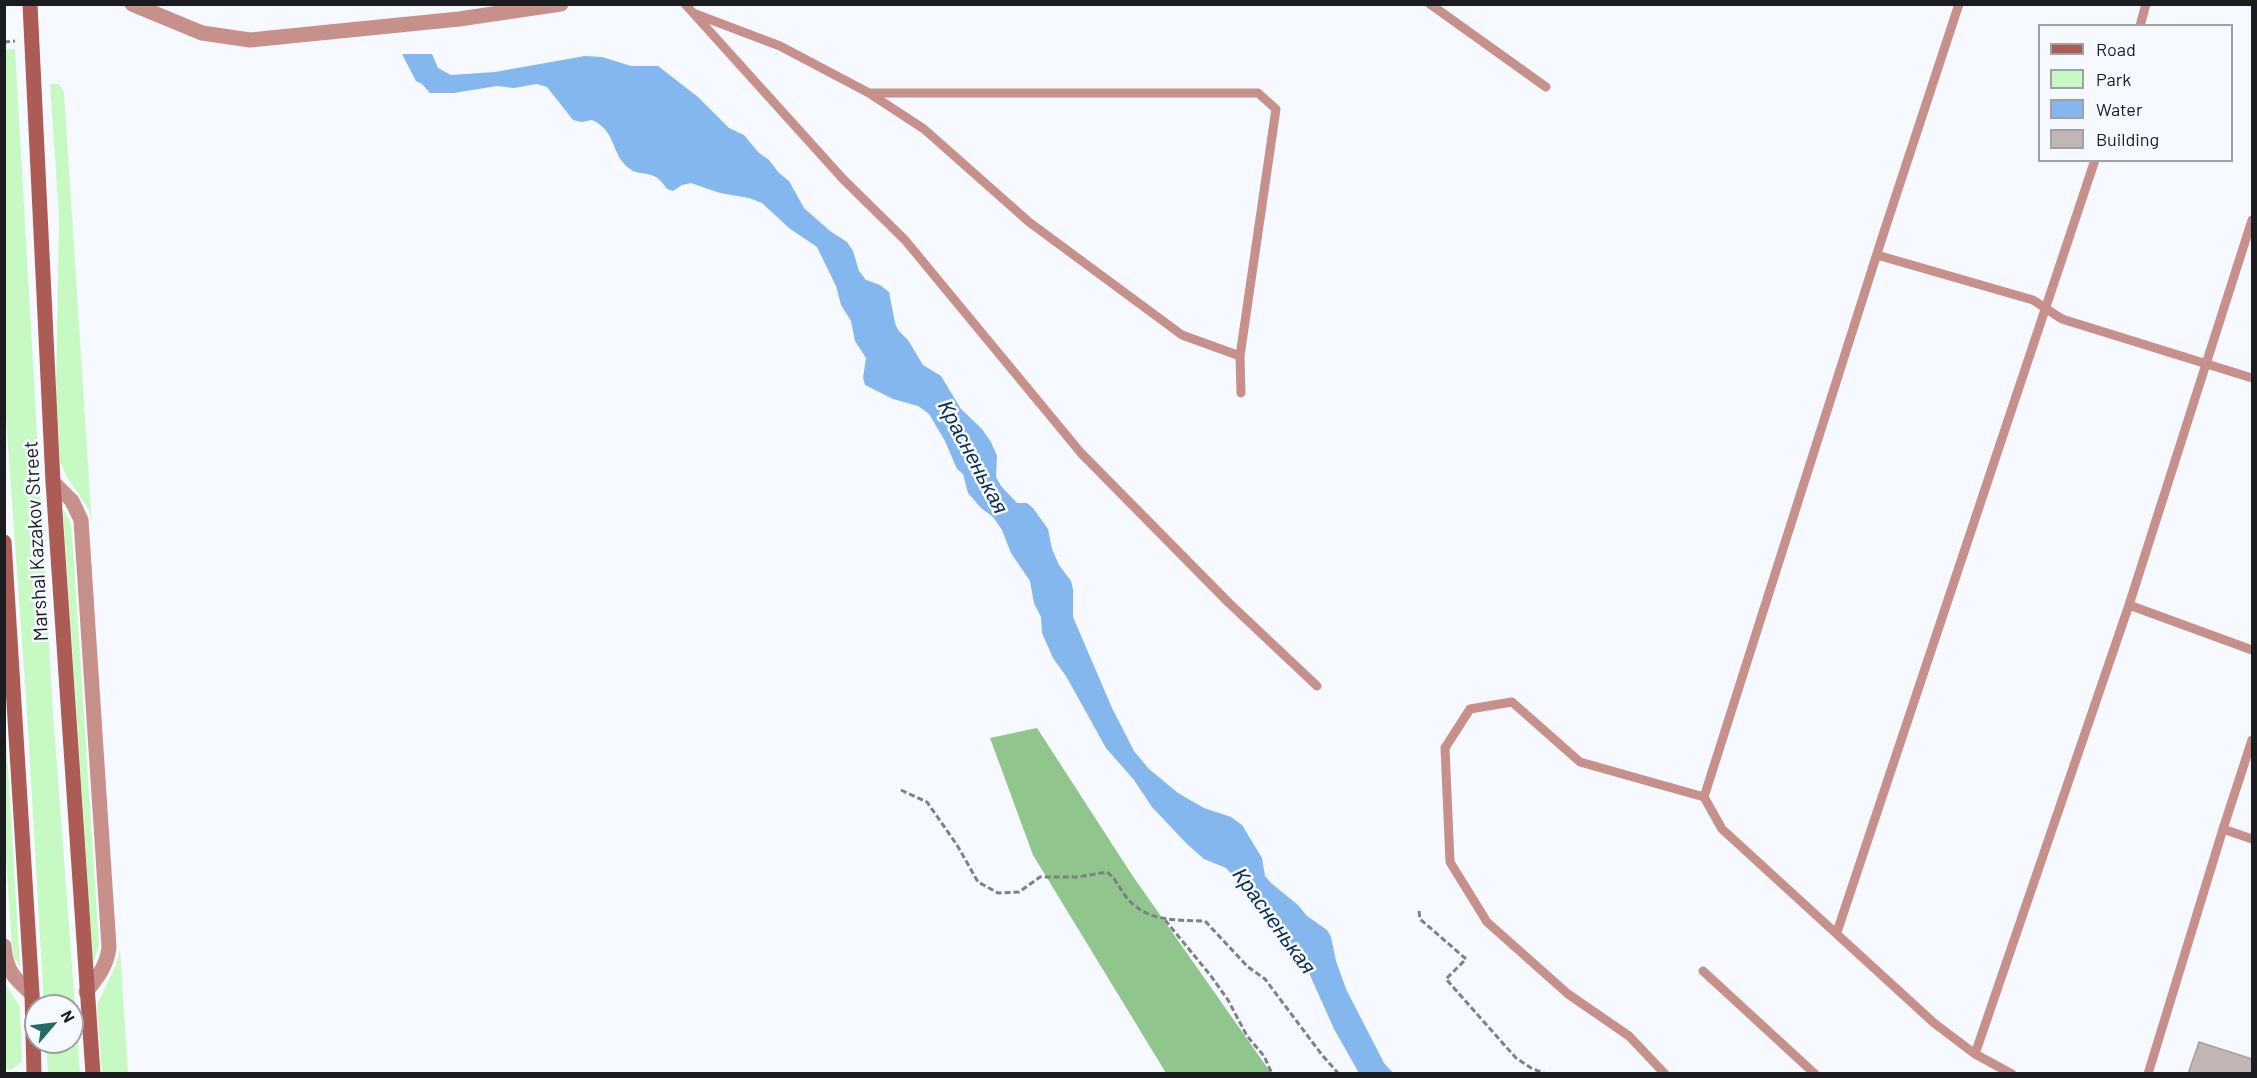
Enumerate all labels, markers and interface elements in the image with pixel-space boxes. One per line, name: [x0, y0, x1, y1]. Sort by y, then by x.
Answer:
legend: [2038, 24, 2233, 162]
text: Road: [2096, 38, 2136, 60]
text: Park: [2096, 68, 2131, 90]
text: Water: [2096, 98, 2143, 120]
text: Building: [2096, 128, 2159, 150]
water label: Красненькая: [933, 396, 1013, 518]
street label: Marshal Kazakov Street: [19, 440, 53, 642]
water label: Красненькая: [1227, 863, 1321, 979]
north arrow: [24, 994, 84, 1054]
text: N: [58, 1007, 79, 1025]

